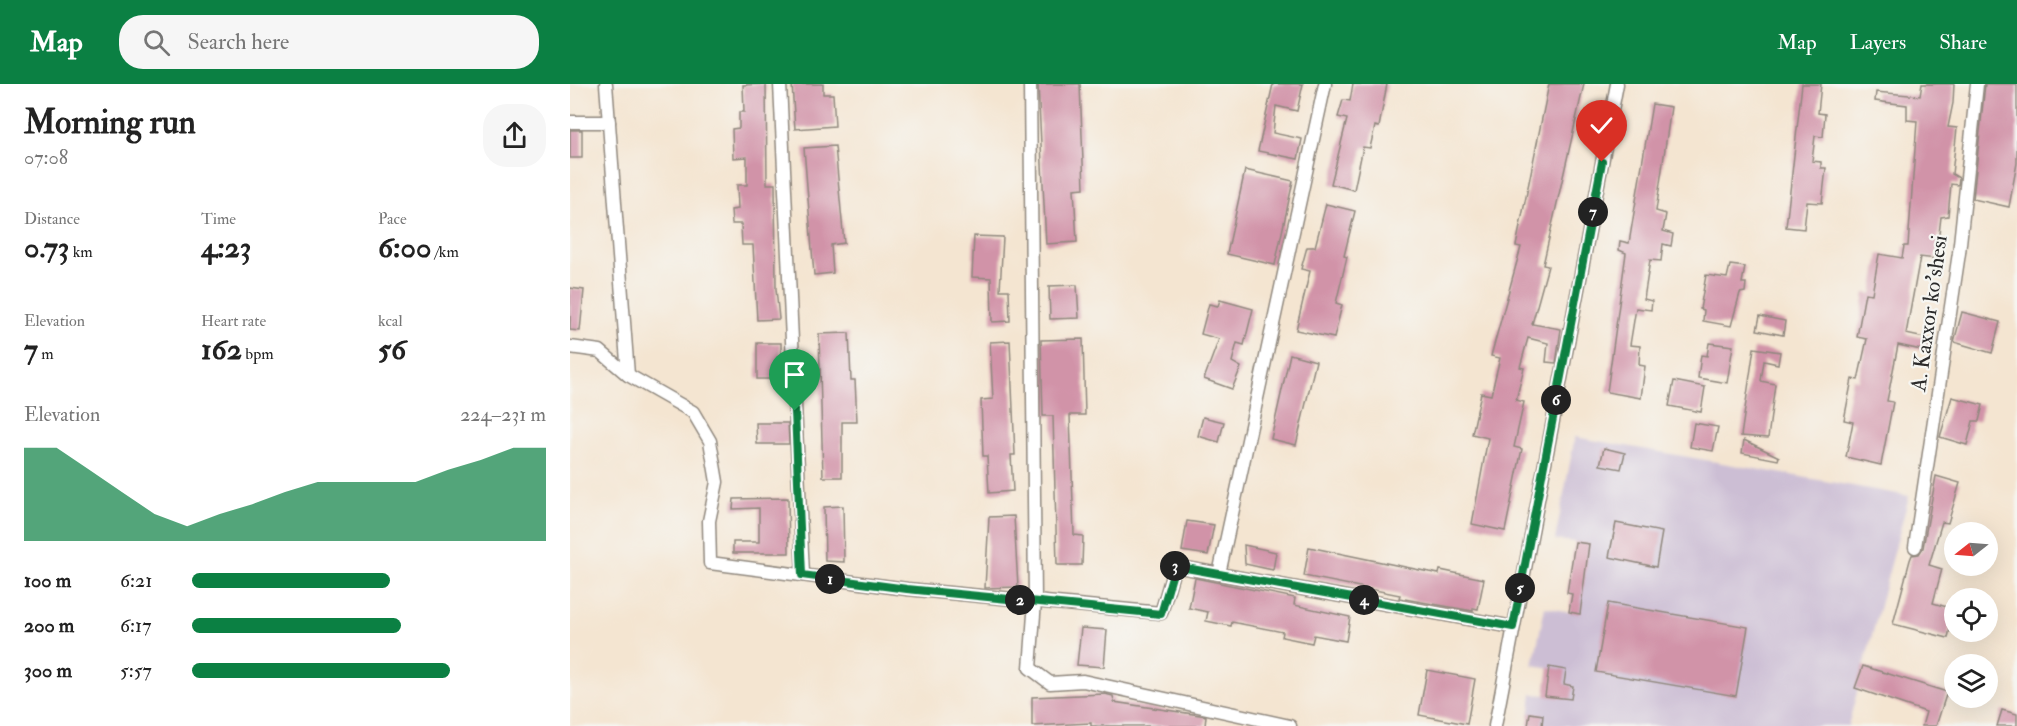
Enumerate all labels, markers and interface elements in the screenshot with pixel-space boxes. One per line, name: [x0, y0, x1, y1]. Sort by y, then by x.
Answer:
search box: [119, 15, 539, 69]
text: Map: [30, 25, 83, 60]
icon: search: [140, 26, 173, 59]
text: Search here: [188, 28, 289, 56]
text: Map: [1777, 29, 1817, 56]
text: Layers: [1850, 29, 1906, 56]
text: Share: [1939, 29, 1987, 56]
pin: [1576, 100, 1627, 162]
text: Morning run: [24, 102, 196, 143]
button: share: [483, 104, 546, 167]
icon: check: [1585, 109, 1618, 142]
text: 07:08: [24, 145, 68, 170]
pin: 7: [1578, 197, 1608, 227]
text: 7: [1589, 202, 1597, 222]
text: Distance: [24, 209, 80, 229]
text: Time: [201, 209, 236, 229]
text: Pace: [378, 209, 407, 229]
text: 0.73: [24, 229, 69, 266]
text: 4:23: [201, 229, 251, 266]
text: 6:00: [378, 229, 431, 266]
street label: A. Kaxxor ko'shesi: [1904, 233, 1954, 394]
text: km: [69, 242, 93, 262]
text: /km: [431, 242, 459, 262]
text: Elevation: [24, 311, 85, 331]
text: Heart rate: [201, 311, 266, 331]
text: kcal: [378, 311, 403, 331]
text: 7: [24, 331, 38, 368]
text: 162: [201, 331, 242, 368]
text: 56: [378, 331, 406, 368]
text: m: [38, 344, 54, 364]
text: bpm: [242, 344, 274, 364]
pin: [769, 349, 820, 411]
icon: arrive: [778, 358, 811, 391]
pin: 6: [1541, 385, 1571, 415]
text: 6: [1552, 390, 1560, 410]
text: Elevation: [24, 402, 100, 427]
text: 224–231 m: [460, 402, 546, 427]
north arrow: [1944, 522, 1998, 576]
map controls: [1944, 522, 1998, 708]
pin: 3: [1160, 551, 1190, 581]
text: 3: [1172, 556, 1178, 576]
pin: 1: [815, 564, 845, 594]
text: 100 m: [24, 568, 71, 593]
text: 6:21: [120, 568, 152, 593]
text: 1: [827, 569, 833, 589]
pin: 5: [1505, 573, 1535, 603]
text: 5: [1516, 578, 1524, 598]
pin: 2: [1005, 585, 1035, 615]
pin: 4: [1349, 585, 1379, 615]
button: locate: [1944, 588, 1998, 642]
text: 2: [1016, 590, 1024, 610]
text: 4: [1360, 590, 1368, 610]
text: 200 m: [24, 613, 74, 638]
text: 6:17: [120, 613, 151, 638]
button: layers: [1944, 654, 1998, 708]
text: 300 m: [24, 658, 72, 683]
text: 5:57: [120, 658, 152, 683]

